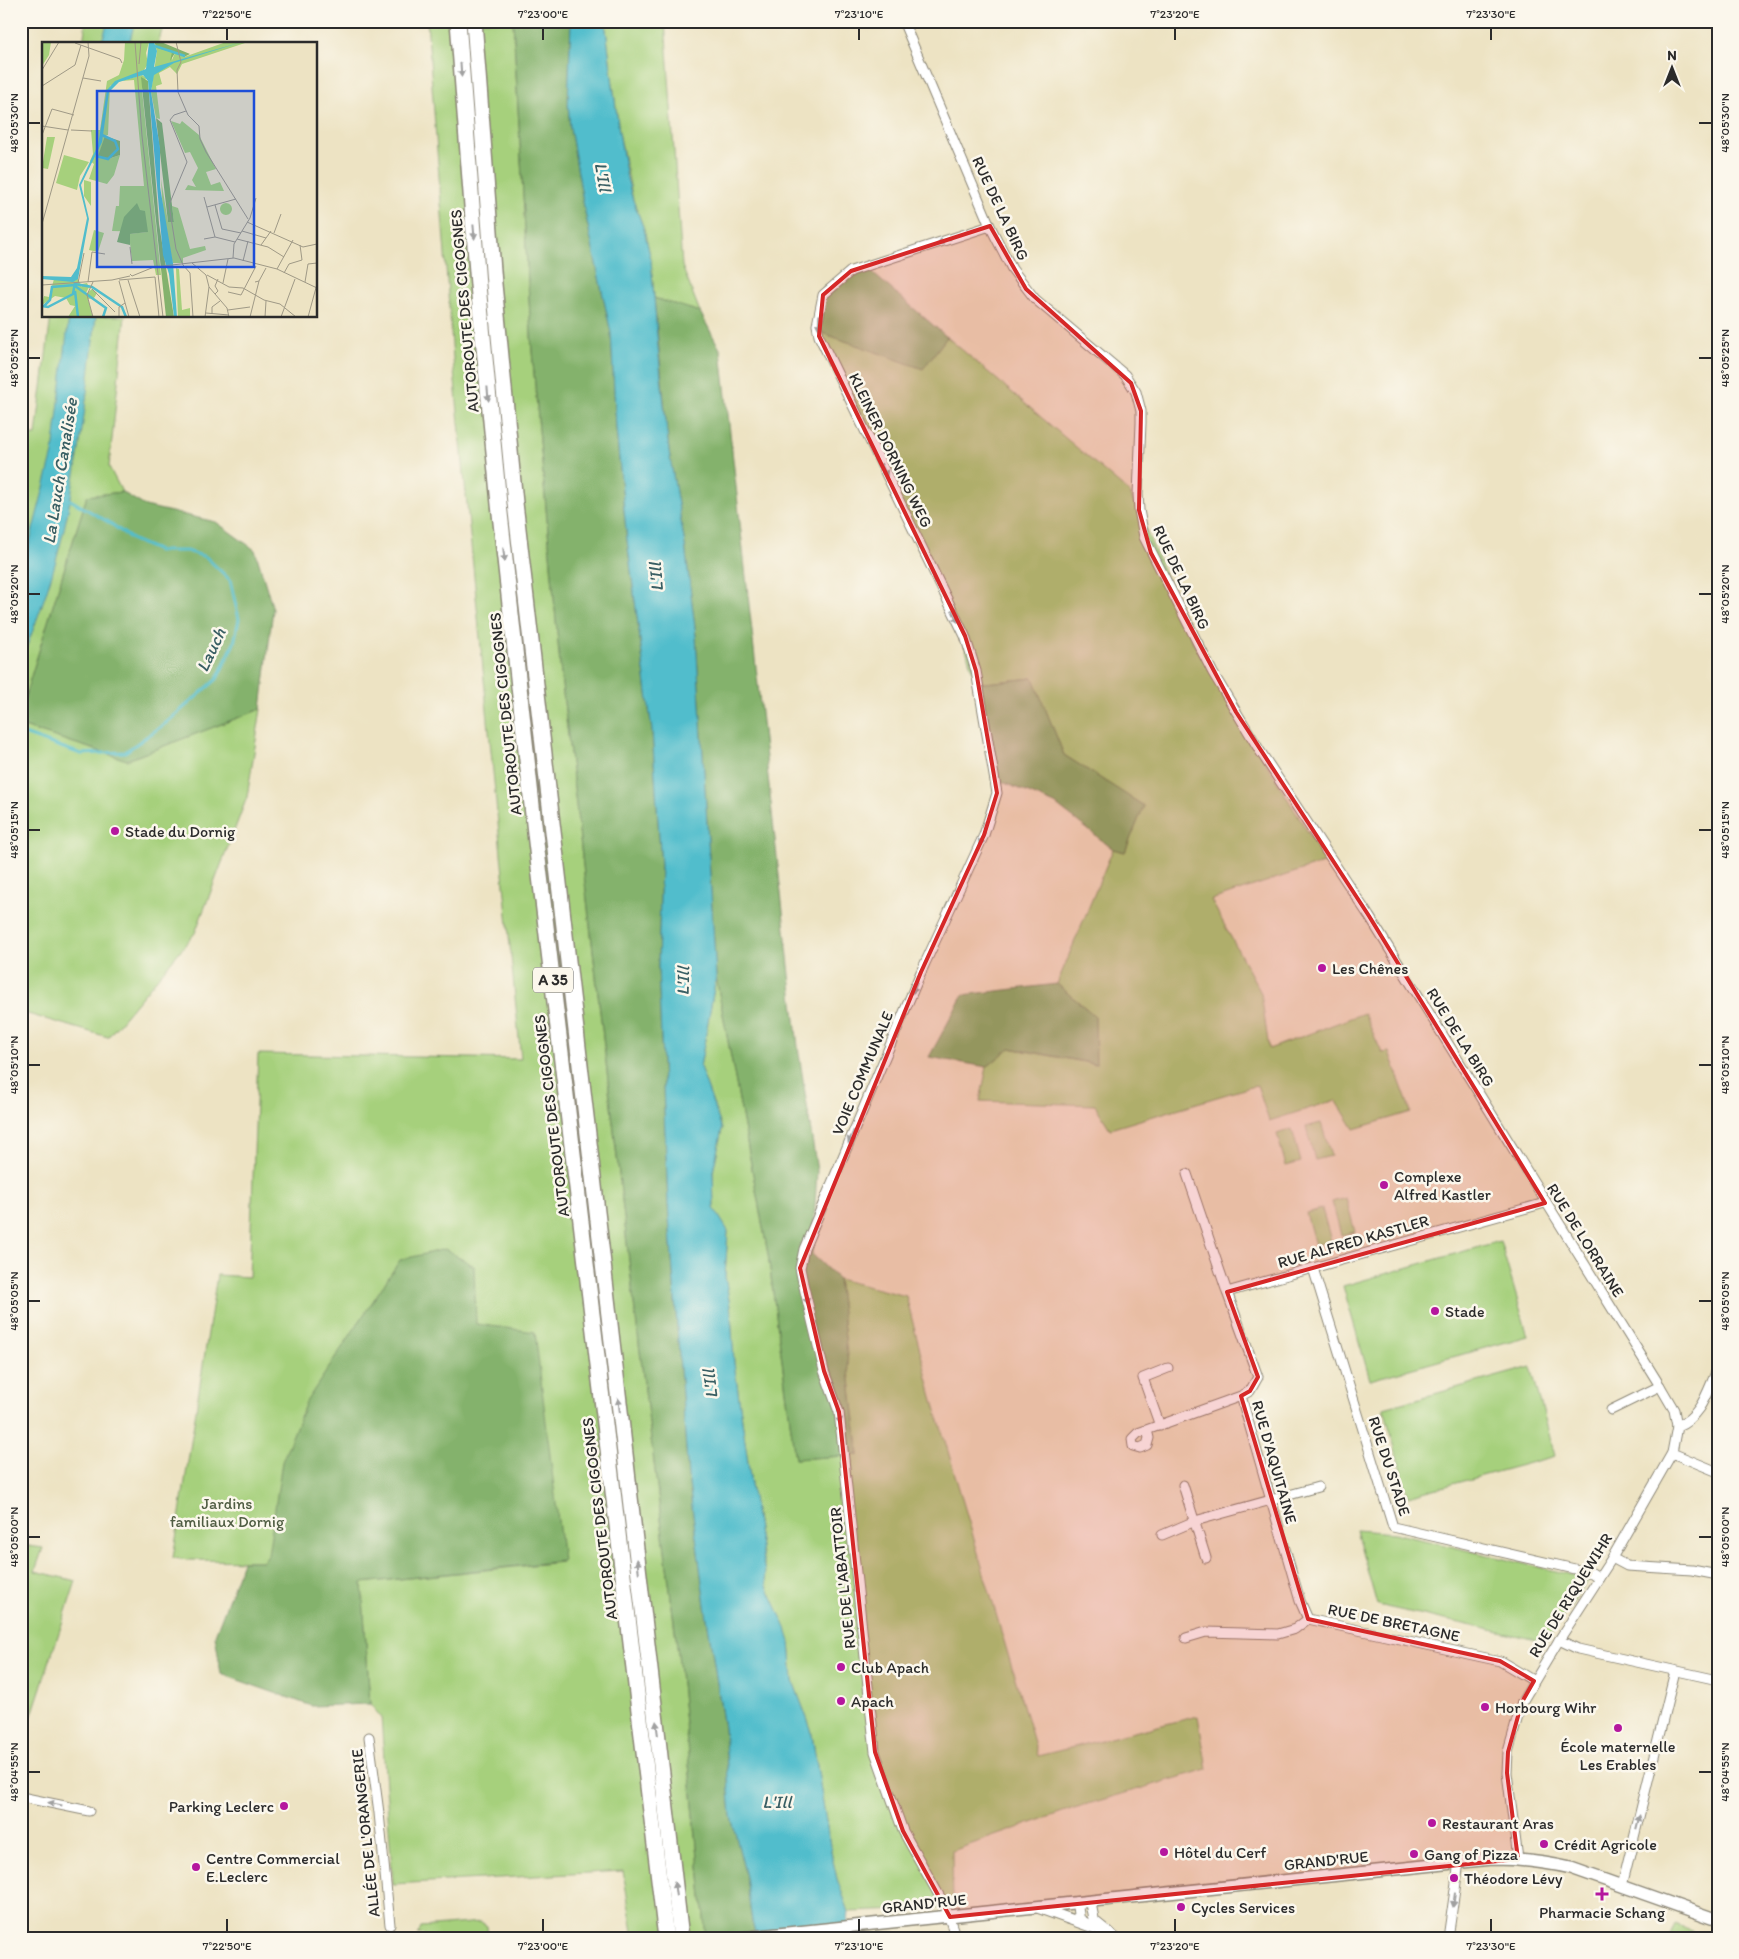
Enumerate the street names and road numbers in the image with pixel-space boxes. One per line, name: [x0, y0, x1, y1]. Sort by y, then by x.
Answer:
street label: RUE DE LA BIRG: [968, 153, 1033, 263]
street label: AUTOROUTE DES CIGOGNES: [446, 209, 483, 413]
street label: KLEINER DORNING WEG: [845, 370, 936, 531]
street label: RUE DE LA BIRG: [1149, 522, 1214, 632]
street label: AUTOROUTE DES CIGOGNES: [485, 612, 526, 816]
road number: A 35: [533, 968, 573, 992]
street label: RUE DE LA BIRG: [1423, 984, 1499, 1090]
street label: VOIE COMMUNALE: [828, 1008, 897, 1138]
street label: AUTOROUTE DES CIGOGNES: [530, 1014, 573, 1218]
street label: RUE DE LORRAINE: [1543, 1180, 1628, 1301]
street label: RUE ALFRED KASTLER: [1275, 1211, 1431, 1272]
street label: RUE D'AQUITAINE: [1248, 1398, 1301, 1526]
street label: RUE DU STADE: [1364, 1414, 1415, 1518]
street label: AUTOROUTE DES CIGOGNES: [578, 1417, 621, 1621]
street label: RUE DE L'ABATTOIR: [826, 1506, 859, 1650]
street label: RUE DE RIQUEWIHR: [1525, 1529, 1616, 1661]
street label: RUE DE BRETAGNE: [1326, 1599, 1462, 1646]
street label: ALLÉE DE L'ORANGERIE: [347, 1748, 384, 1918]
street label: GRAND'RUE: [1283, 1847, 1369, 1874]
street label: GRAND'RUE: [881, 1890, 967, 1917]

